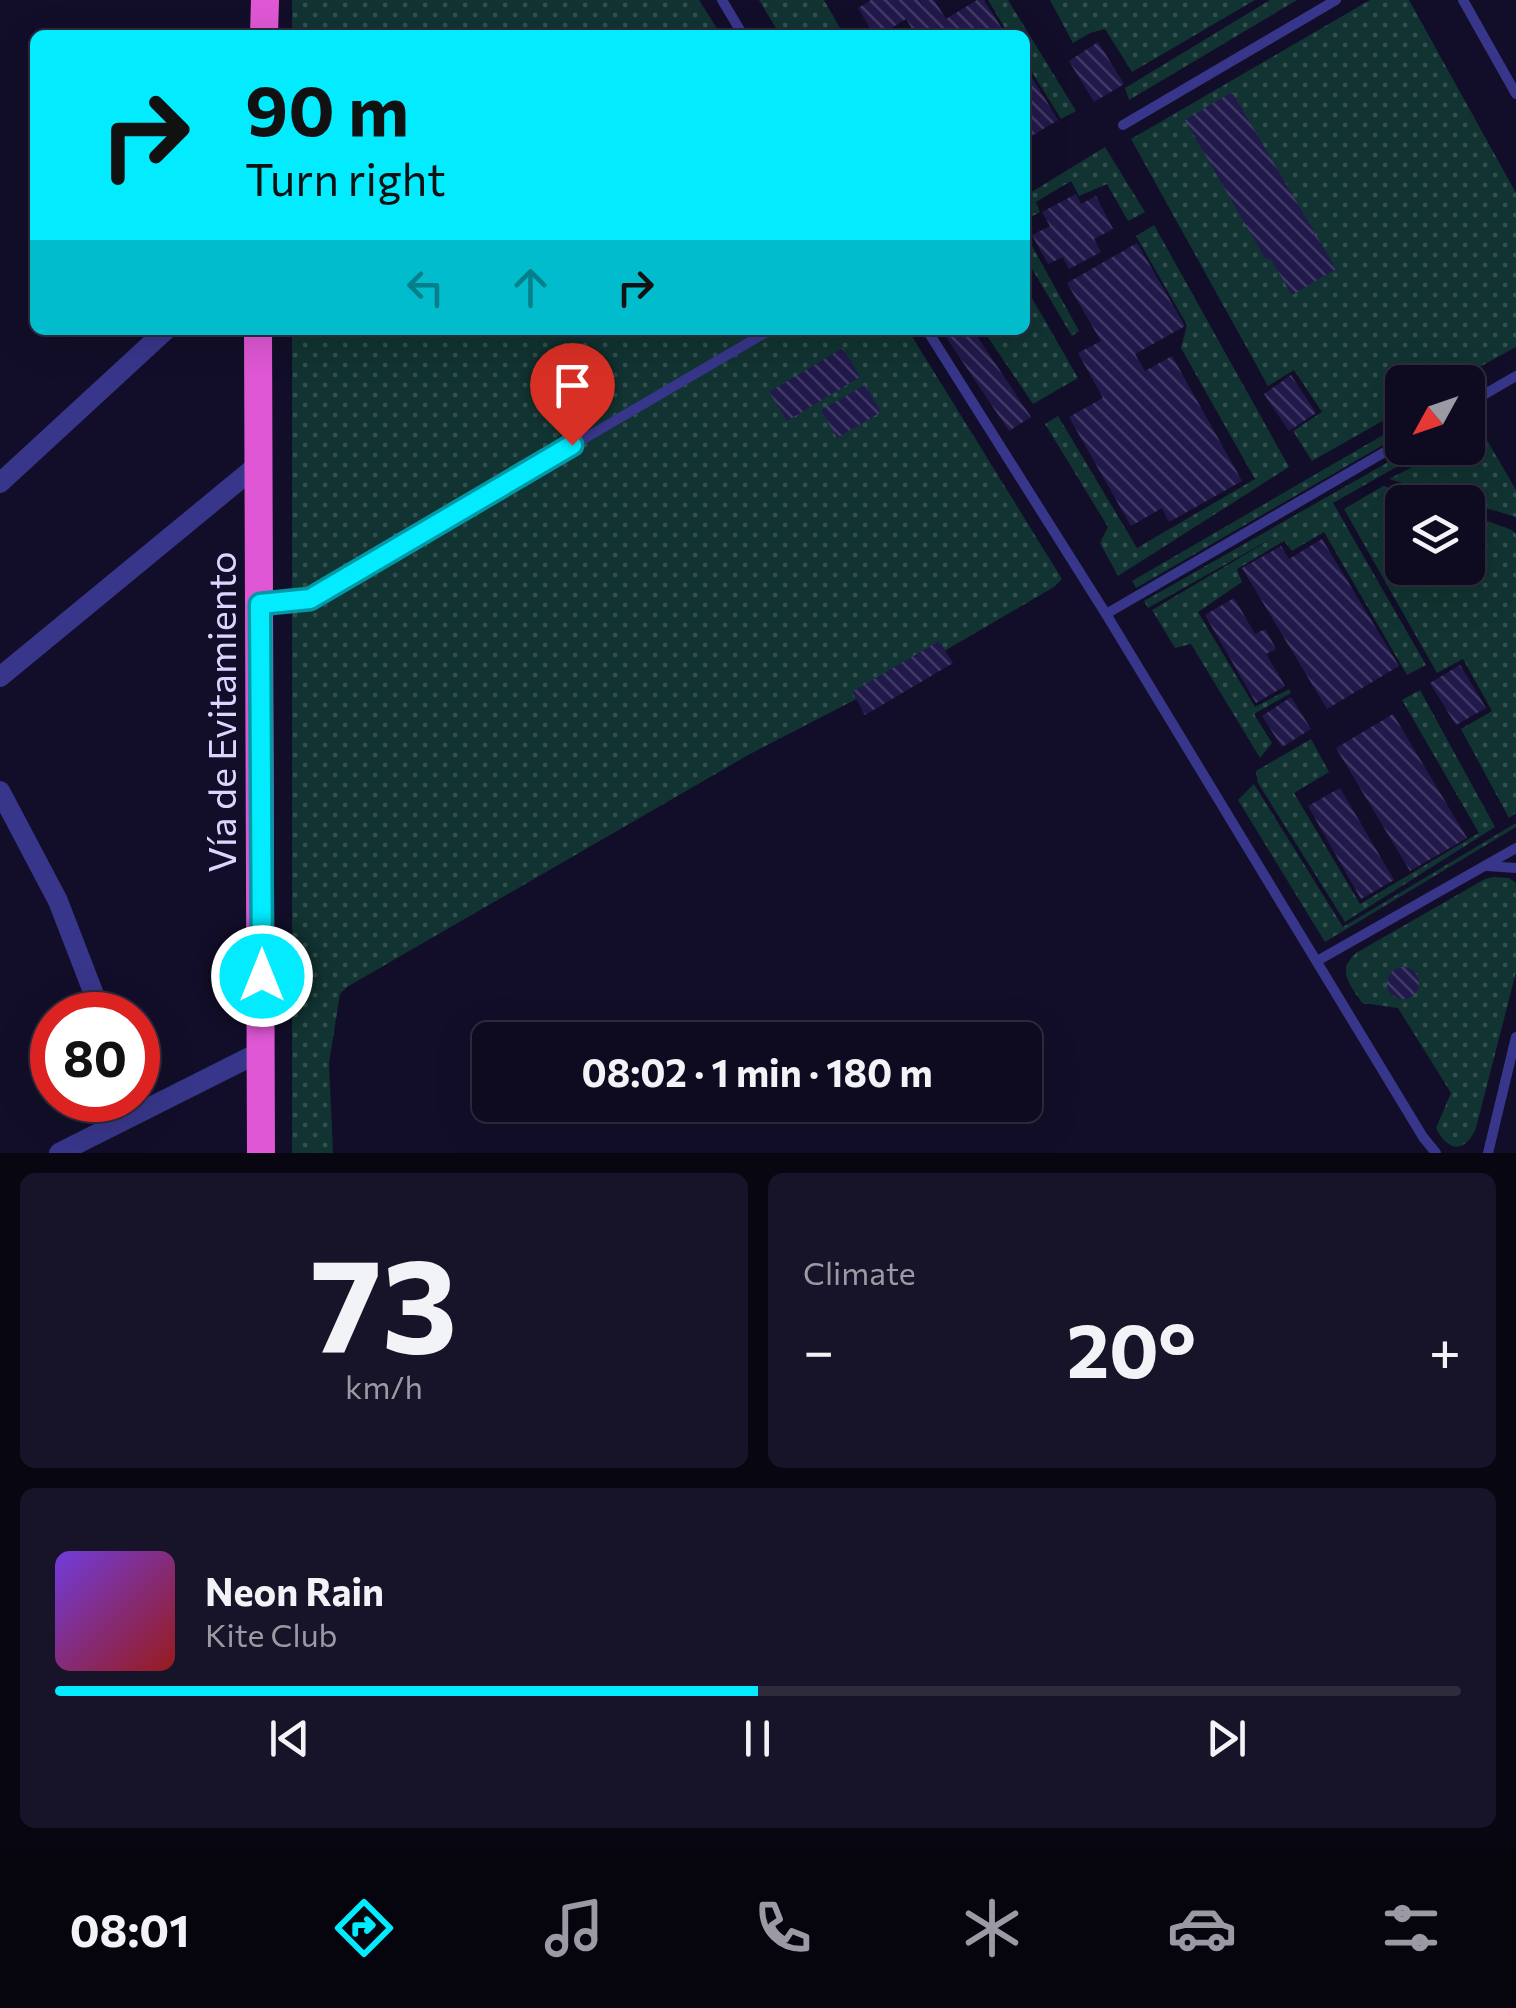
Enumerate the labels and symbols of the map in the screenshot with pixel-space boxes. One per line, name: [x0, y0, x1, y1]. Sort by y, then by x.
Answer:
pin: [530, 343, 615, 446]
north arrow: [1385, 365, 1485, 465]
street label: Vía de Evitamiento: [197, 551, 244, 873]
position arrow: [210, 924, 314, 1028]
speed limit sign: 80: [30, 992, 160, 1122]

